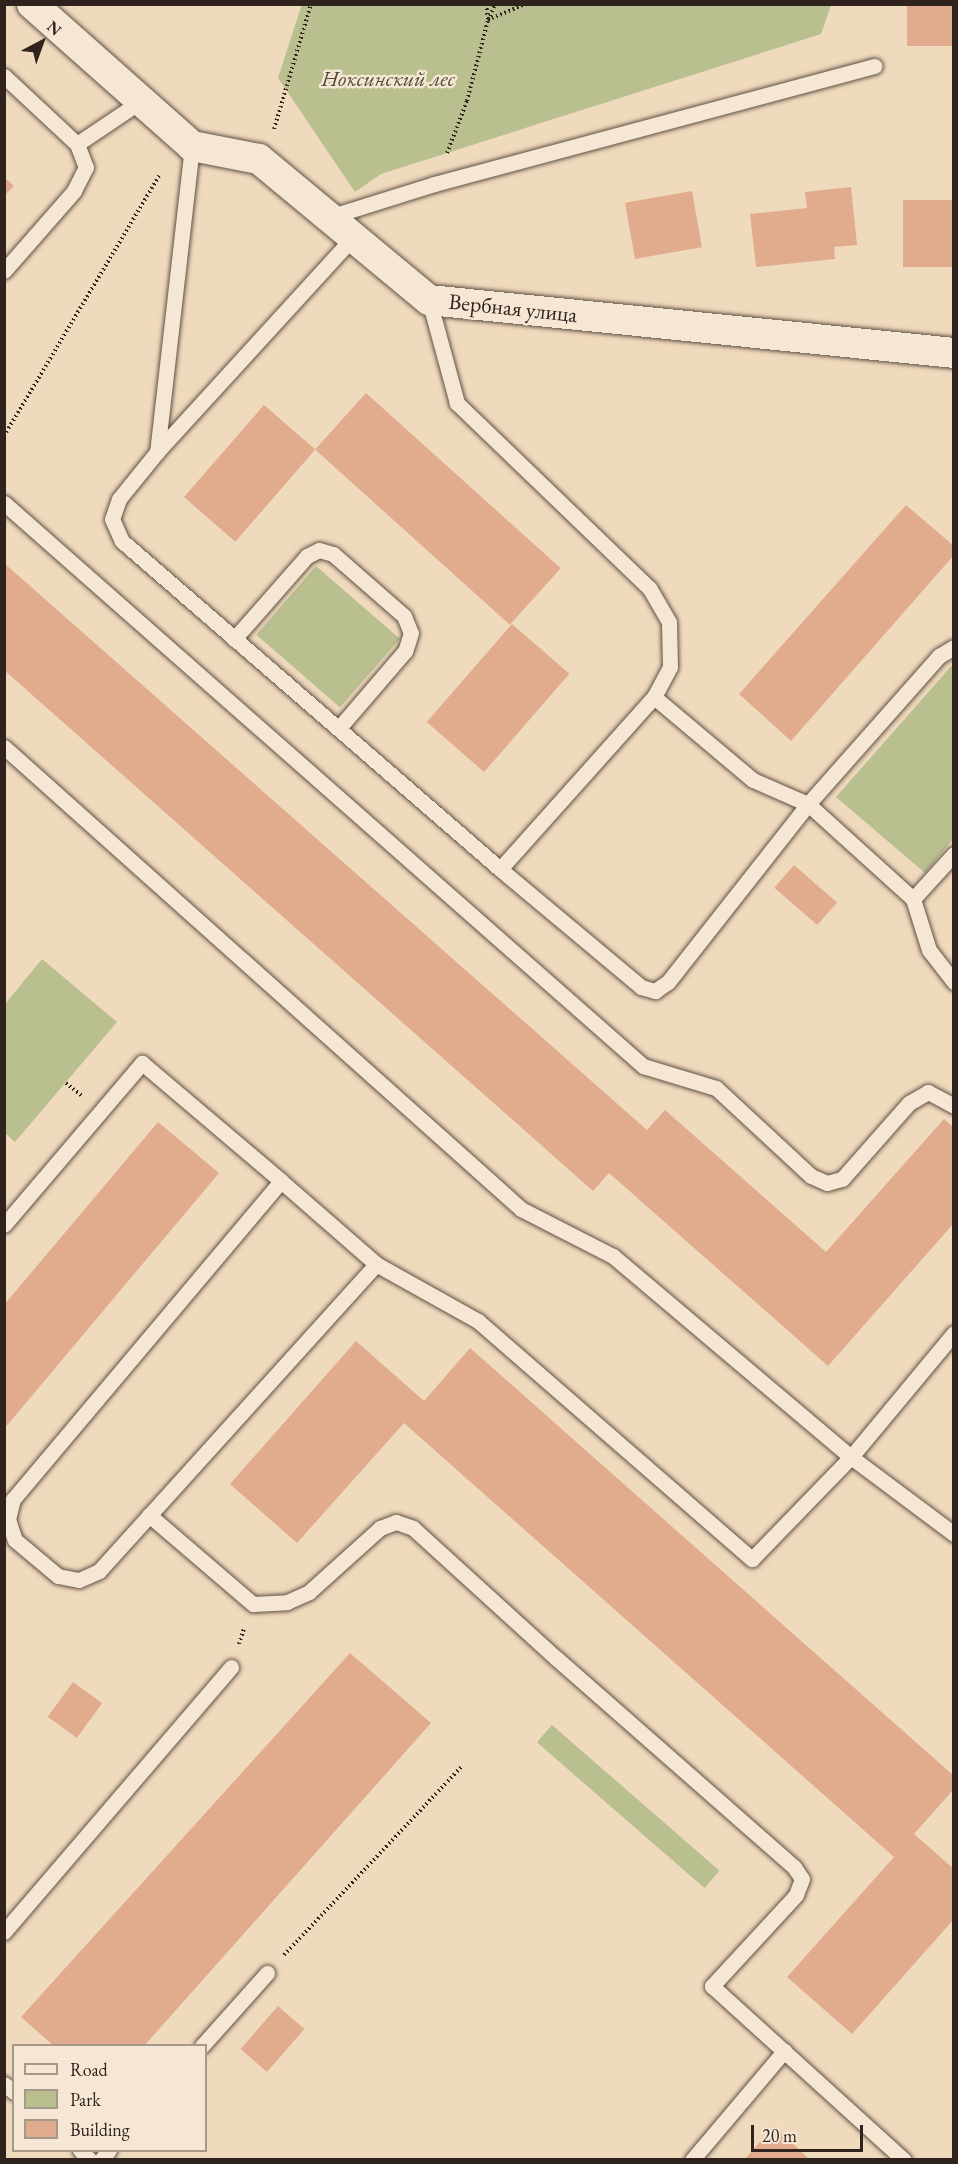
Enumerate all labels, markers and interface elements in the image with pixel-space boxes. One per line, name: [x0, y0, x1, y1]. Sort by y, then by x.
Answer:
north arrow: [12, 12, 72, 72]
text: N: [42, 16, 66, 40]
park label: Ноксинский лес: [321, 66, 455, 92]
street label: Вербная улица: [447, 288, 579, 328]
legend: [12, 2044, 207, 2152]
text: Road: [70, 2058, 108, 2081]
text: Park: [70, 2088, 101, 2111]
scale bar: [754, 2113, 866, 2151]
text: Building: [70, 2118, 130, 2141]
text: 20 m: [762, 2124, 797, 2147]

